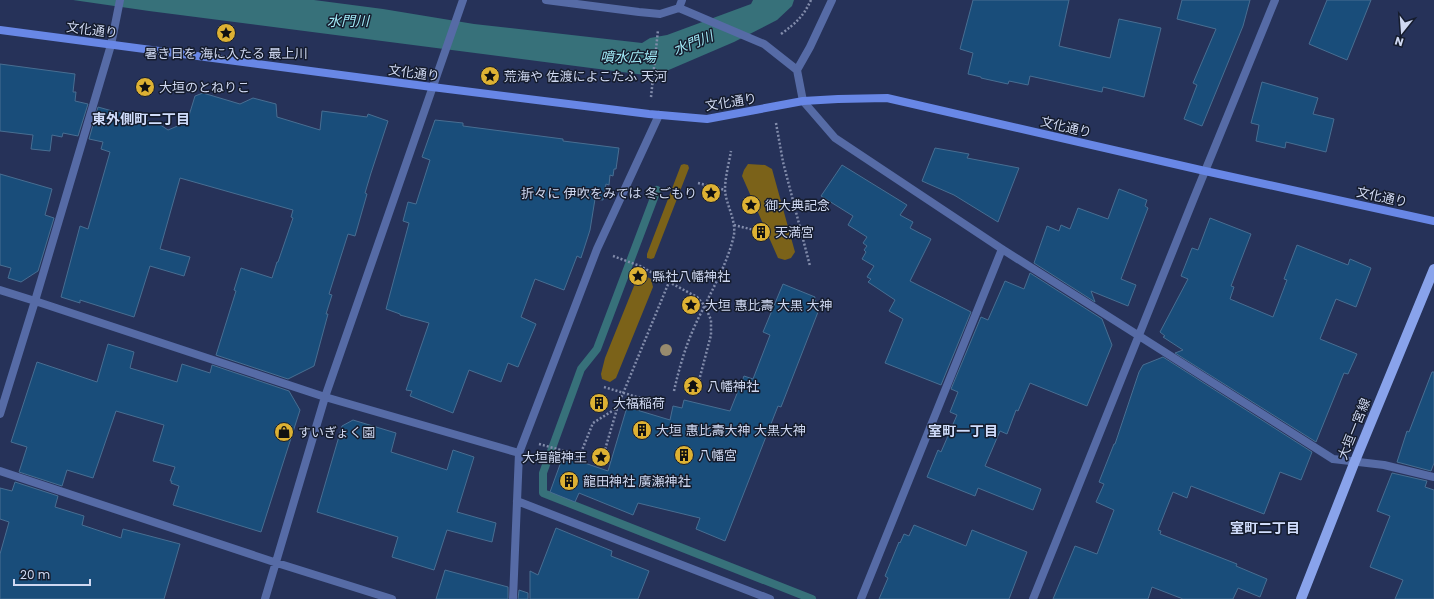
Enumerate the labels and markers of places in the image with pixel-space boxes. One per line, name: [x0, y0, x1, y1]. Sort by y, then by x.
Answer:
place icon: 暑き日を 海に入たる 最上川: [215, 22, 237, 44]
place label: 暑き日を 海に入たる 最上川: [145, 44, 307, 63]
place icon: 荒海や 佐渡によこたふ 天河: [479, 65, 501, 87]
place label: 荒海や 佐渡によこたふ 天河: [504, 67, 667, 86]
place icon: 大垣のとねりこ: [134, 76, 156, 98]
place label: 大垣のとねりこ: [159, 78, 250, 97]
place icon: 折々に 伊吹をみては 冬ごもり: [700, 182, 722, 204]
place label: 折々に 伊吹をみては 冬ごもり: [521, 184, 697, 203]
place icon: 御大典記念: [740, 194, 762, 216]
place label: 御大典記念: [765, 196, 830, 215]
building icon: 天満宮: [750, 221, 772, 243]
place label: 天満宮: [775, 223, 814, 242]
place icon: 縣社八幡神社: [627, 265, 649, 287]
place label: 縣社八幡神社: [652, 267, 730, 286]
place icon: 大垣 惠比壽 大黒 大神: [680, 294, 702, 316]
place label: 大垣 惠比壽 大黒 大神: [705, 296, 832, 315]
temple icon: 八幡神社: [682, 375, 704, 397]
place label: 八幡神社: [707, 377, 759, 396]
building icon: 大福稲荷: [588, 392, 610, 414]
place label: 大福稲荷: [613, 394, 665, 413]
building icon: 大垣 惠比壽大神 大黒大神: [631, 419, 653, 441]
shop icon: すいぎょく園: [273, 421, 295, 443]
place label: 大垣 惠比壽大神 大黒大神: [656, 421, 806, 440]
place label: すいぎょく園: [298, 423, 375, 442]
building icon: 八幡宮: [673, 444, 695, 466]
place icon: 大垣龍神王: [590, 446, 612, 468]
place label: 八幡宮: [698, 446, 737, 465]
place label: 大垣龍神王: [522, 448, 587, 467]
building icon: 龍田神社 廣瀬神社: [558, 470, 580, 492]
place label: 龍田神社 廣瀬神社: [583, 472, 690, 491]

